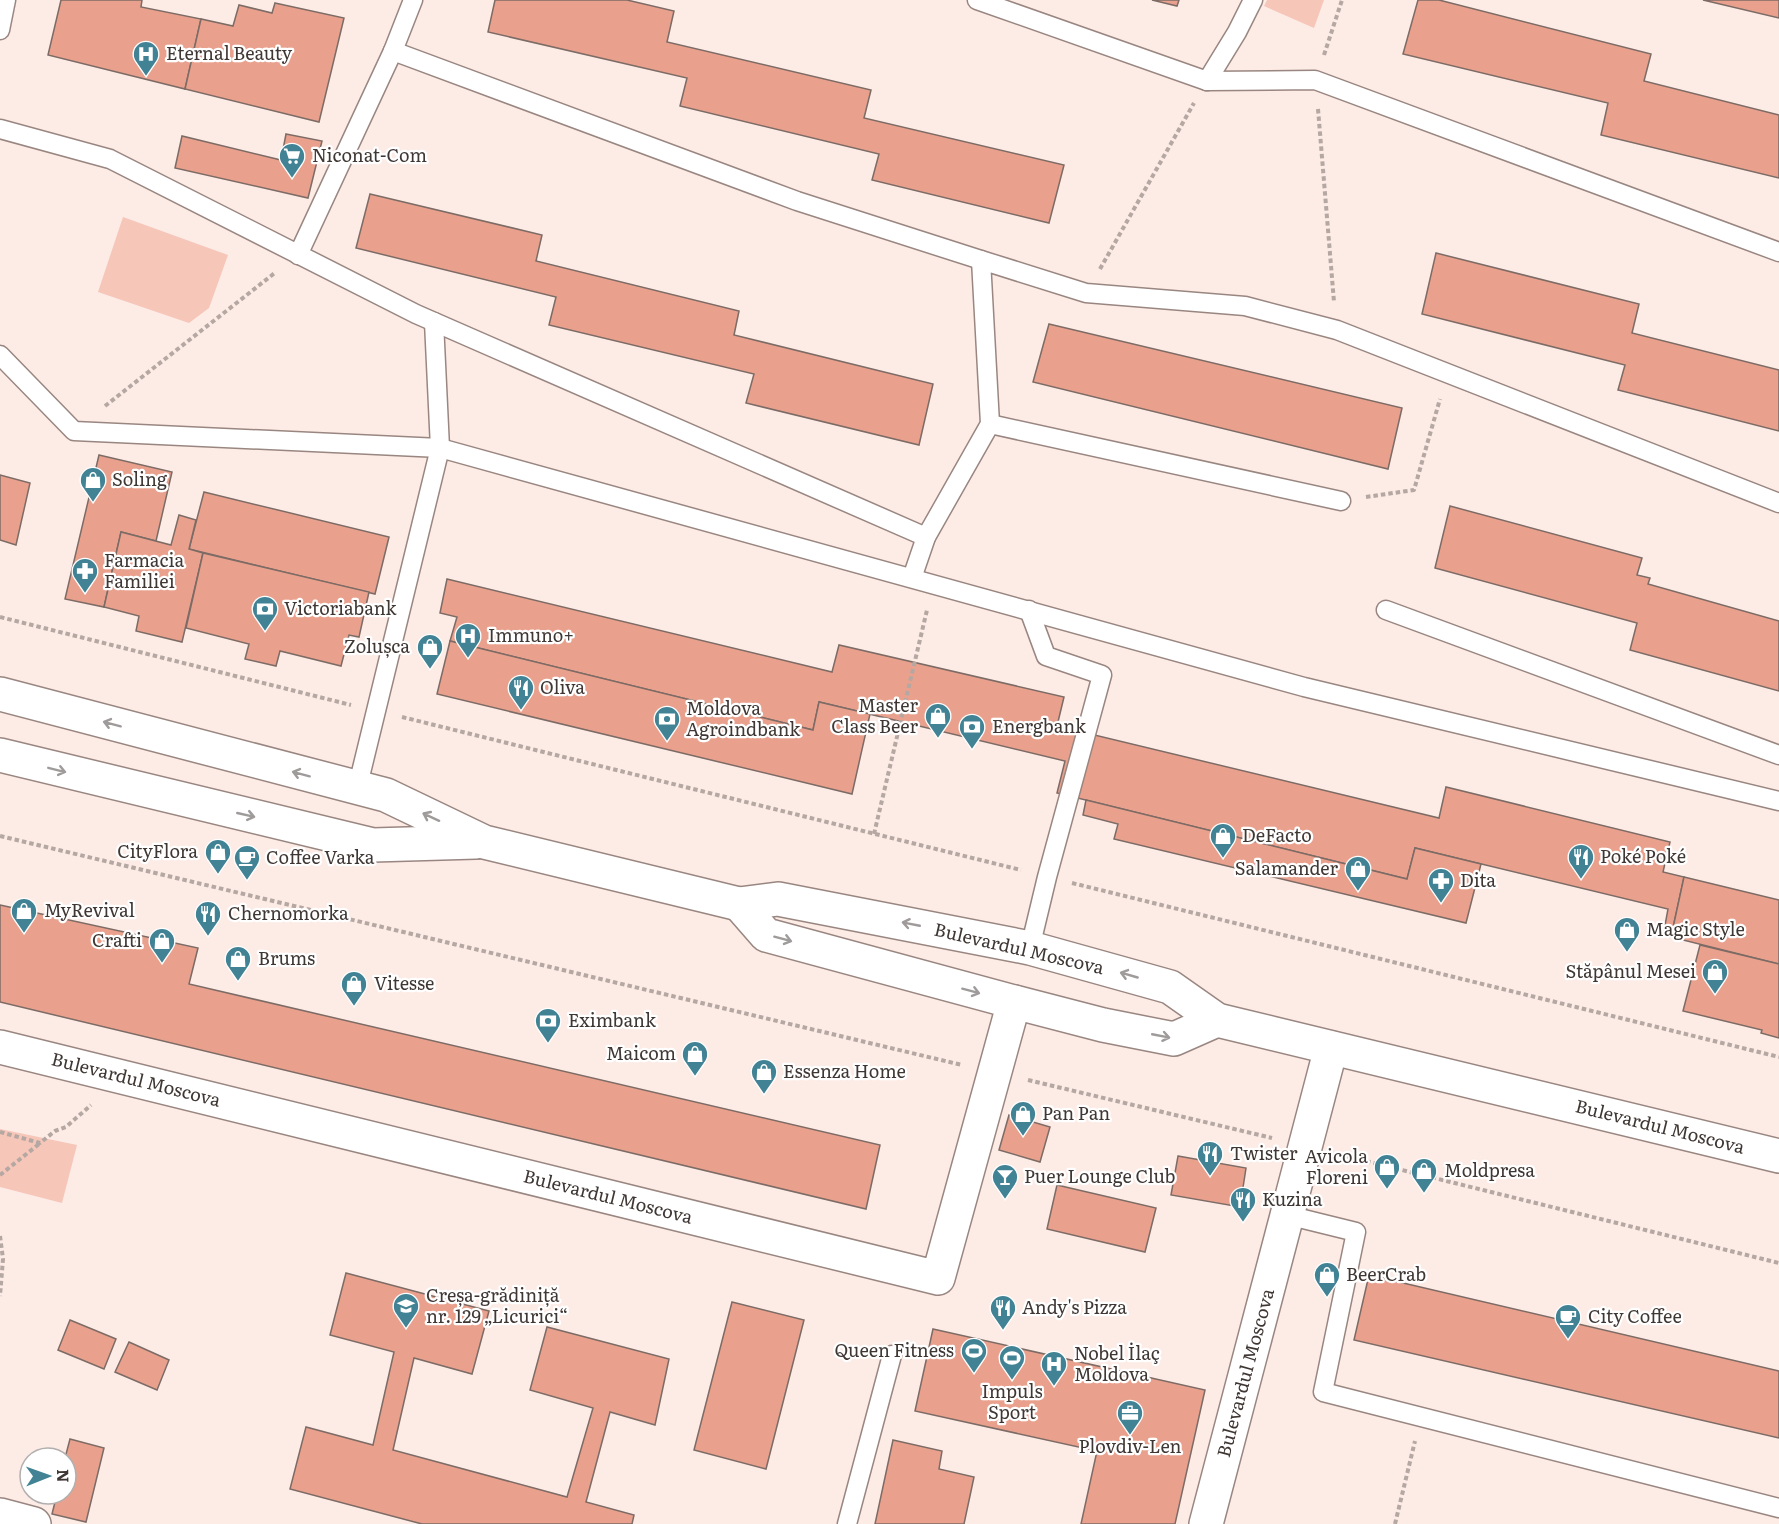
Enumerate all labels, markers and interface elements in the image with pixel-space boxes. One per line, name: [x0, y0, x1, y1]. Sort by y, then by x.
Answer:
hospital icon: Eternal Beauty: [131, 39, 161, 77]
place label: Eternal Beauty: [166, 39, 293, 66]
supermarket icon: Niconat-Com: [277, 141, 307, 179]
place label: Niconat-Com: [312, 141, 427, 168]
shop icon: Soling: [78, 465, 108, 503]
place label: Soling: [112, 465, 168, 492]
place label: Farmacia Familiei: [104, 546, 184, 594]
pharmacy icon: Farmacia Familiei: [70, 556, 100, 594]
bank icon: Victoriabank: [250, 594, 280, 632]
place label: Victoriabank: [284, 594, 398, 621]
hospital icon: Immuno+: [453, 621, 483, 659]
place label: Immuno+: [488, 621, 574, 648]
place label: Zolușca: [344, 632, 410, 659]
shop icon: Zolușca: [415, 632, 445, 670]
restaurant icon: Oliva: [506, 673, 536, 711]
place label: Oliva: [540, 673, 585, 700]
place label: Master Class Beer: [831, 691, 918, 739]
place label: Moldova Agroindbank: [686, 694, 801, 742]
shop icon: Master Class Beer: [923, 701, 953, 739]
bank icon: Moldova Agroindbank: [652, 704, 682, 742]
bank icon: Energbank: [957, 712, 987, 750]
place label: Energbank: [992, 712, 1087, 739]
one-way arrow: [103, 718, 122, 729]
one-way arrow: [47, 764, 66, 776]
one-way arrow: [291, 767, 310, 779]
one-way arrow: [236, 810, 256, 821]
one-way arrow: [422, 810, 440, 822]
shop icon: DeFacto: [1208, 821, 1238, 859]
place label: DeFacto: [1242, 821, 1312, 848]
place label: CityFlora: [117, 837, 198, 864]
shop icon: CityFlora: [203, 837, 233, 875]
restaurant icon: Poké Poké: [1566, 842, 1596, 880]
place label: Poké Poké: [1600, 842, 1686, 869]
cafe icon: Coffee Varka: [232, 843, 262, 881]
place label: Coffee Varka: [266, 843, 375, 870]
place label: Salamander: [1235, 854, 1338, 881]
shop icon: Salamander: [1343, 854, 1373, 892]
pharmacy icon: Dita: [1426, 866, 1456, 904]
place label: Dita: [1460, 866, 1496, 893]
shop icon: MyRevival: [9, 896, 39, 934]
place label: MyRevival: [44, 896, 135, 923]
restaurant icon: Chernomorka: [193, 899, 223, 937]
place label: Chernomorka: [228, 899, 349, 926]
street label: Bulevardul Moscova: [932, 915, 1107, 980]
shop icon: Magic Style: [1612, 915, 1642, 953]
place label: Magic Style: [1646, 915, 1745, 942]
one-way arrow: [902, 918, 922, 929]
place label: Crafti: [92, 926, 142, 953]
shop icon: Crafti: [147, 926, 177, 964]
one-way arrow: [773, 934, 792, 946]
shop icon: Brums: [223, 944, 253, 982]
place label: Brums: [258, 944, 315, 971]
place label: Stăpânul Mesei: [1565, 957, 1696, 984]
shop icon: Stăpânul Mesei: [1700, 957, 1730, 995]
shop icon: Vitesse: [339, 969, 369, 1007]
place label: Vitesse: [374, 969, 434, 996]
one-way arrow: [1120, 969, 1139, 980]
one-way arrow: [961, 986, 980, 997]
bank icon: Eximbank: [533, 1006, 563, 1044]
place label: Eximbank: [568, 1006, 657, 1033]
one-way arrow: [1150, 1031, 1170, 1042]
place label: Maicom: [606, 1039, 676, 1066]
shop icon: Maicom: [680, 1039, 710, 1077]
street label: Bulevardul Moscova: [49, 1044, 224, 1113]
shop icon: Essenza Home: [749, 1057, 779, 1095]
place label: Essenza Home: [783, 1057, 906, 1084]
street label: Bulevardul Moscova: [1573, 1091, 1748, 1160]
shop icon: Pan Pan: [1008, 1099, 1038, 1137]
place label: Pan Pan: [1042, 1099, 1110, 1126]
restaurant icon: Twister: [1195, 1139, 1225, 1177]
place label: Twister: [1230, 1139, 1298, 1166]
place label: Avicola Floreni: [1305, 1142, 1368, 1190]
shop icon: Avicola Floreni: [1372, 1152, 1402, 1190]
shop icon: Moldpresa: [1409, 1156, 1439, 1194]
place label: Moldpresa: [1444, 1156, 1535, 1183]
street label: Bulevardul Moscova: [521, 1161, 696, 1230]
bar icon: Puer Lounge Club: [990, 1162, 1020, 1200]
place label: Puer Lounge Club: [1024, 1162, 1176, 1189]
restaurant icon: Kuzina: [1228, 1185, 1258, 1223]
place label: Kuzina: [1262, 1185, 1323, 1212]
shop icon: BeerCrab: [1312, 1260, 1342, 1298]
place label: BeerCrab: [1346, 1260, 1426, 1287]
place label: Creșa-grădiniță nr. 129 „Licurici“: [426, 1281, 568, 1329]
street label: Bulevardul Moscova: [1209, 1285, 1280, 1460]
school or university icon: Creșa-grădiniță nr. 129 „Licurici“: [391, 1291, 421, 1329]
restaurant icon: Andy's Pizza: [988, 1293, 1018, 1331]
place label: Andy's Pizza: [1022, 1293, 1127, 1320]
cafe icon: City Coffee: [1553, 1302, 1583, 1340]
place label: City Coffee: [1588, 1302, 1682, 1329]
place label: Queen Fitness: [834, 1336, 954, 1363]
sports icon: Queen Fitness: [959, 1336, 989, 1374]
place label: Nobel İlaç Moldova: [1074, 1339, 1160, 1387]
sports icon: Impuls Sport: [997, 1343, 1027, 1381]
hospital icon: Nobel İlaç Moldova: [1039, 1349, 1069, 1387]
place label: Impuls Sport: [981, 1377, 1043, 1425]
office icon: Plovdiv-Len: [1115, 1398, 1145, 1436]
place label: Plovdiv-Len: [1079, 1432, 1182, 1459]
north arrow: [18, 1446, 78, 1506]
text: N: [52, 1469, 76, 1483]

